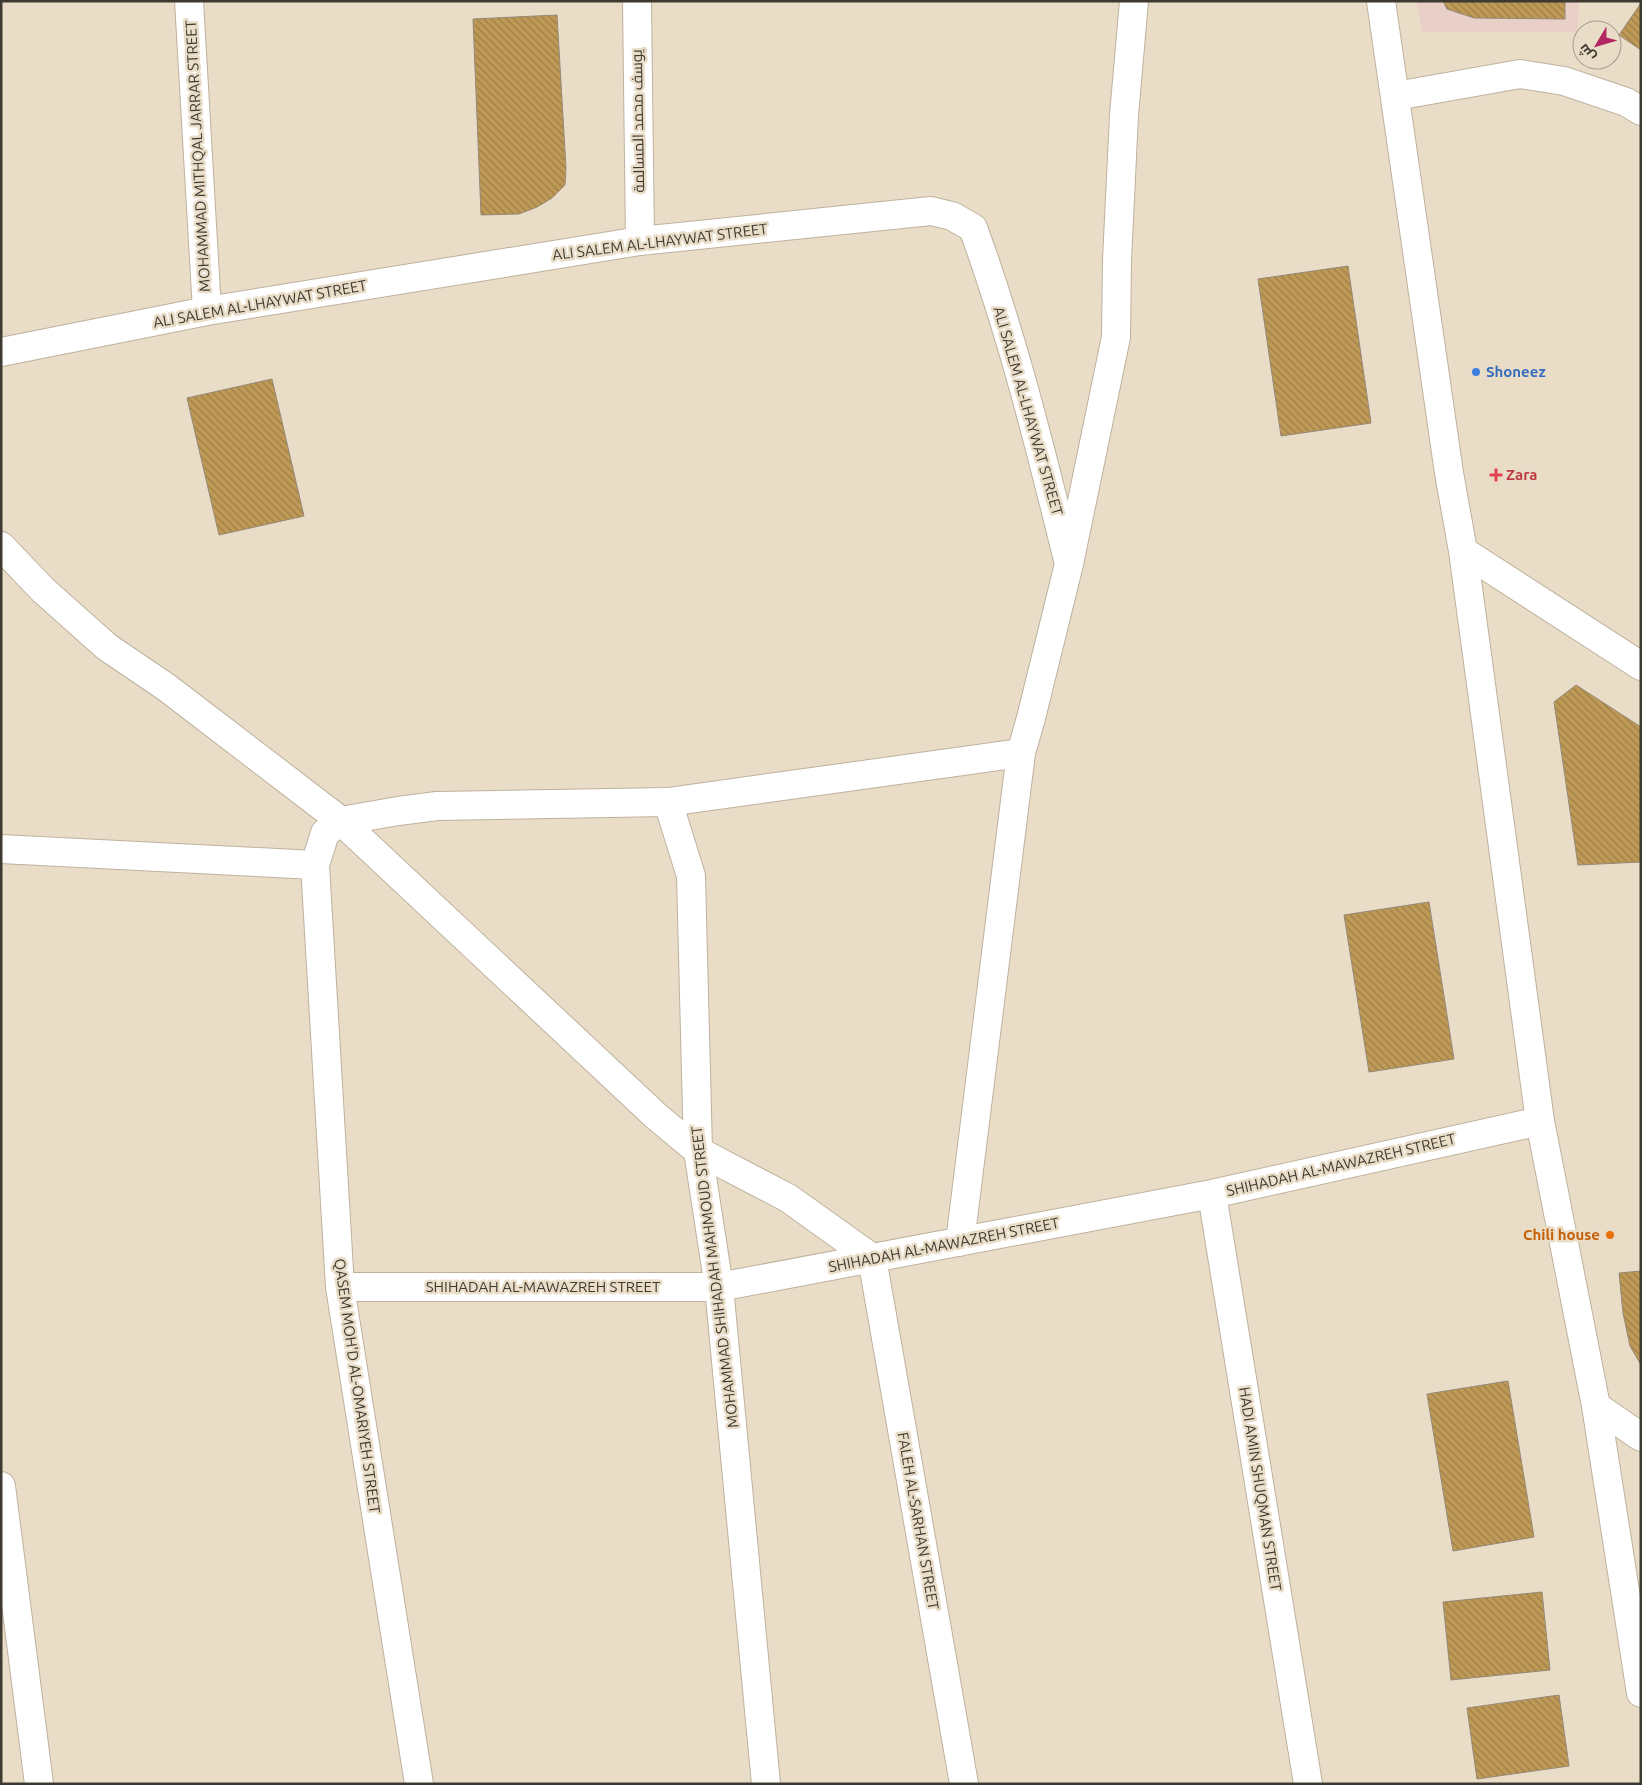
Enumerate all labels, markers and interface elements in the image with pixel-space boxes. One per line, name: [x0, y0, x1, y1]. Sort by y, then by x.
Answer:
street label: MOHAMMAD MITHQAL JARRAR STREET: [182, 19, 213, 292]
north arrow: [1572, 20, 1622, 70]
text: ش: [1575, 40, 1599, 65]
street label: يوسف محمد المسالمة: [628, 49, 648, 193]
street label: ALI SALEM AL-LHAYWAT STREET: [551, 220, 769, 263]
street label: ALI SALEM AL-LHAYWAT STREET: [152, 276, 369, 331]
street label: ALI SALEM AL-LHAYWAT STREET: [990, 304, 1067, 518]
place label: Shoneez: [1486, 363, 1546, 380]
marker: Shoneez: [1470, 366, 1482, 378]
place label: Zara: [1506, 466, 1537, 483]
marker: Zara: [1490, 469, 1502, 481]
street label: MOHAMMAD SHIHADAH MAHMOUD STREET: [687, 1124, 741, 1429]
street label: SHIHADAH AL-MAWAZREH STREET: [1225, 1130, 1458, 1199]
street label: SHIHADAH AL-MAWAZREH STREET: [827, 1214, 1061, 1275]
place label: Chili house: [1523, 1226, 1600, 1243]
marker: Chili house: [1604, 1229, 1616, 1241]
street label: QASEM MOH'D AL-OMARIYEH STREET: [331, 1257, 384, 1515]
street label: SHIHADAH AL-MAWAZREH STREET: [426, 1278, 661, 1295]
street label: HADI AMIN SHUQMAN STREET: [1236, 1386, 1285, 1593]
street label: FALEH AL-SARHAN STREET: [894, 1431, 943, 1612]

